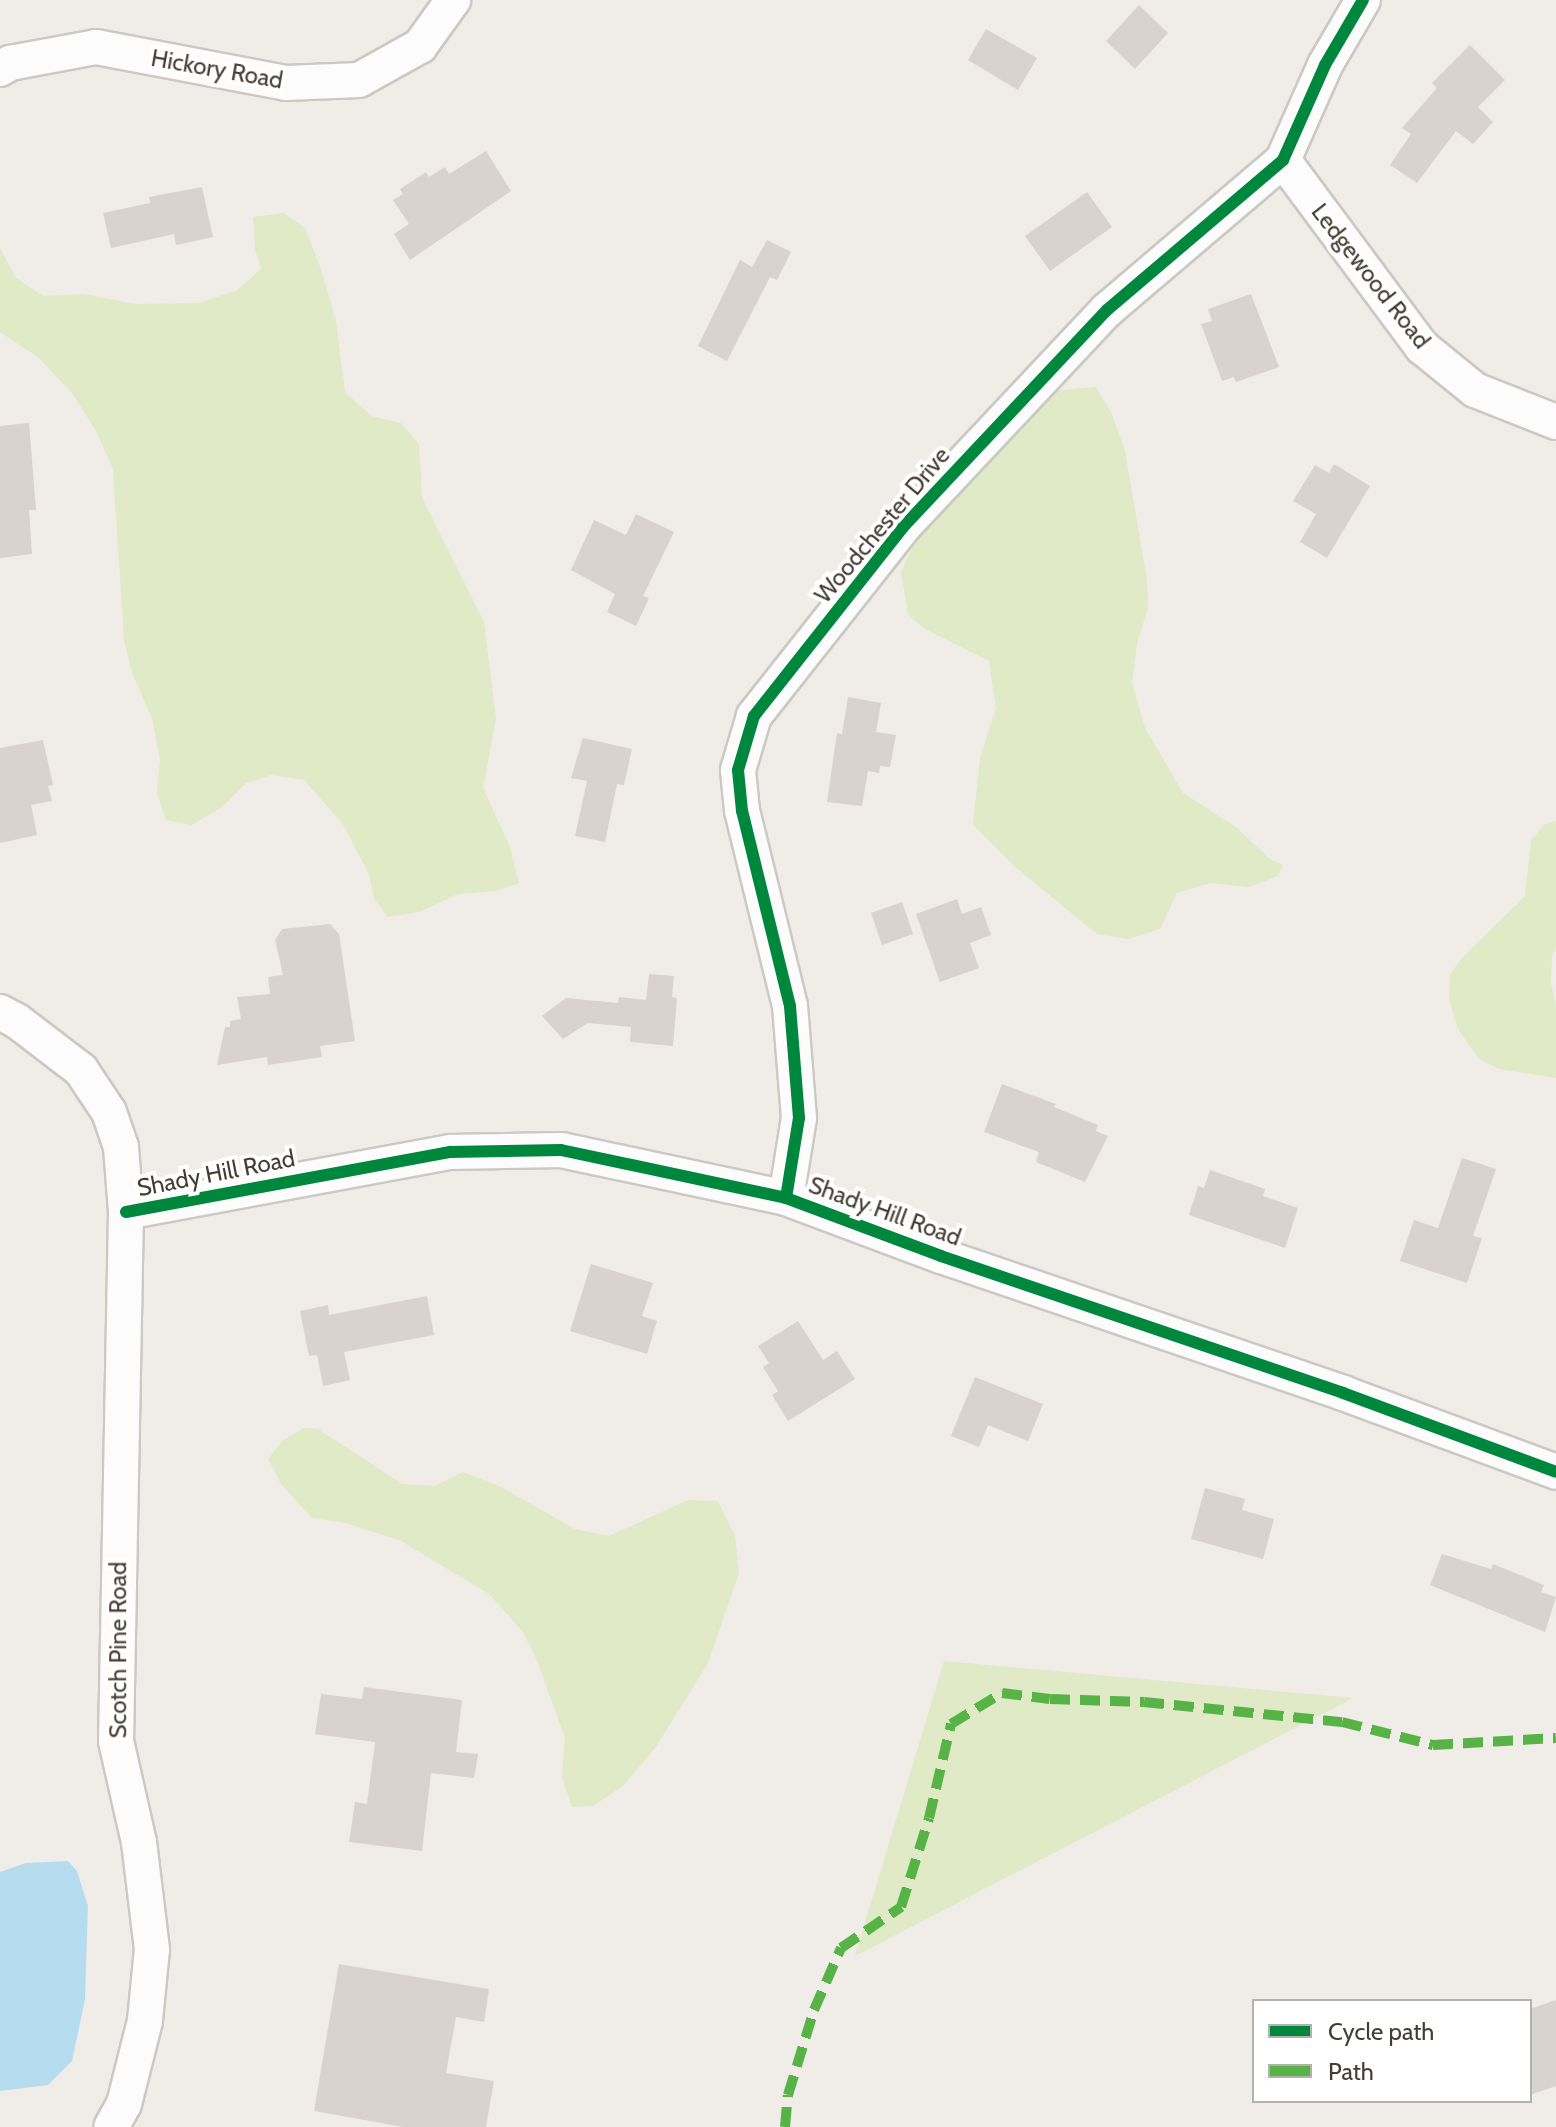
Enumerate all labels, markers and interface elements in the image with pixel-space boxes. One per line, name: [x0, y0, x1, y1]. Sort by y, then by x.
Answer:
street label: Hickory Road: [149, 43, 285, 95]
street label: Ledgewood Road: [1305, 198, 1437, 354]
street label: Woodchester Drive: [808, 441, 956, 609]
street label: Shady Hill Road: [135, 1144, 297, 1202]
street label: Shady Hill Road: [805, 1170, 965, 1252]
street label: Scotch Pine Road: [104, 1562, 132, 1738]
legend: [1252, 1999, 1532, 2103]
text: Cycle path: [1328, 2017, 1434, 2046]
text: Path: [1328, 2057, 1374, 2086]

